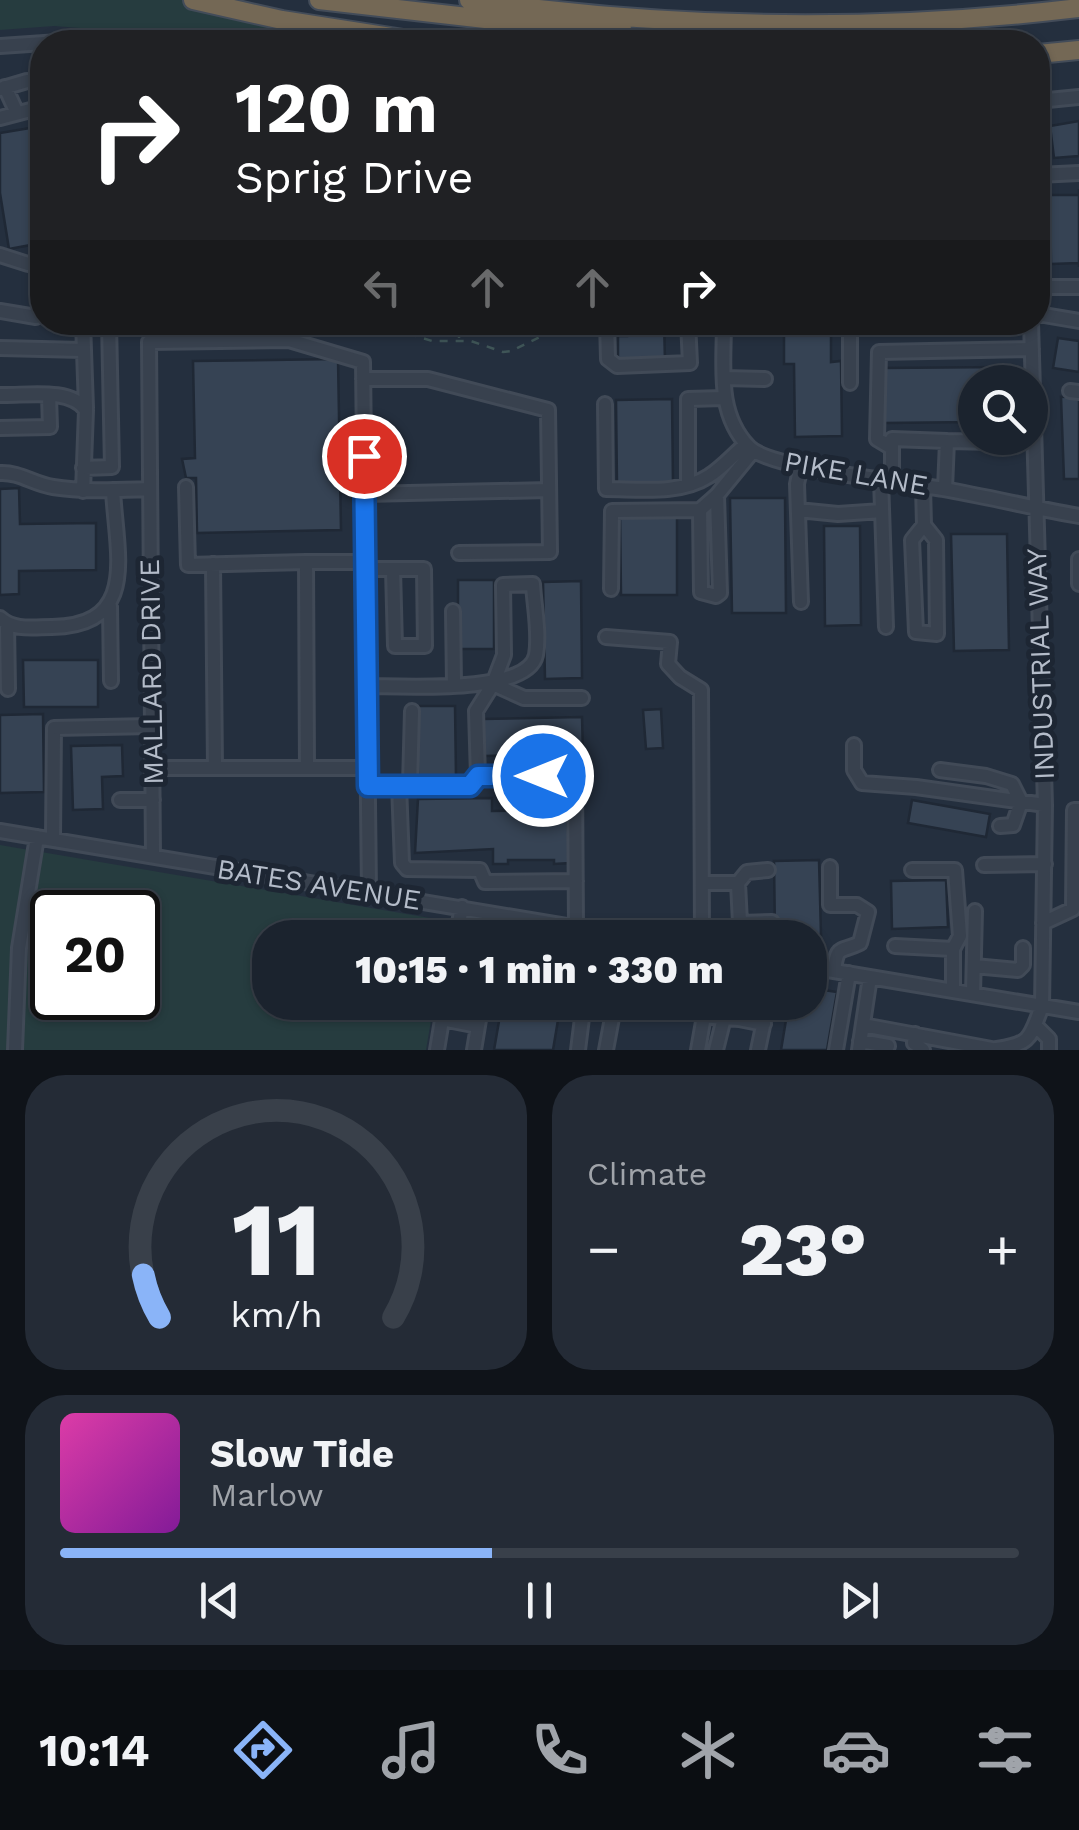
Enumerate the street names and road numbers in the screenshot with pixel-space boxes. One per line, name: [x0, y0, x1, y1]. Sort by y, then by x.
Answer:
street label: PIKE LANE: [782, 445, 930, 502]
street label: INDUSTRIAL WAY: [1020, 548, 1061, 780]
street label: MALLARD DRIVE: [133, 559, 170, 785]
street label: BATES AVENUE: [215, 852, 423, 917]

